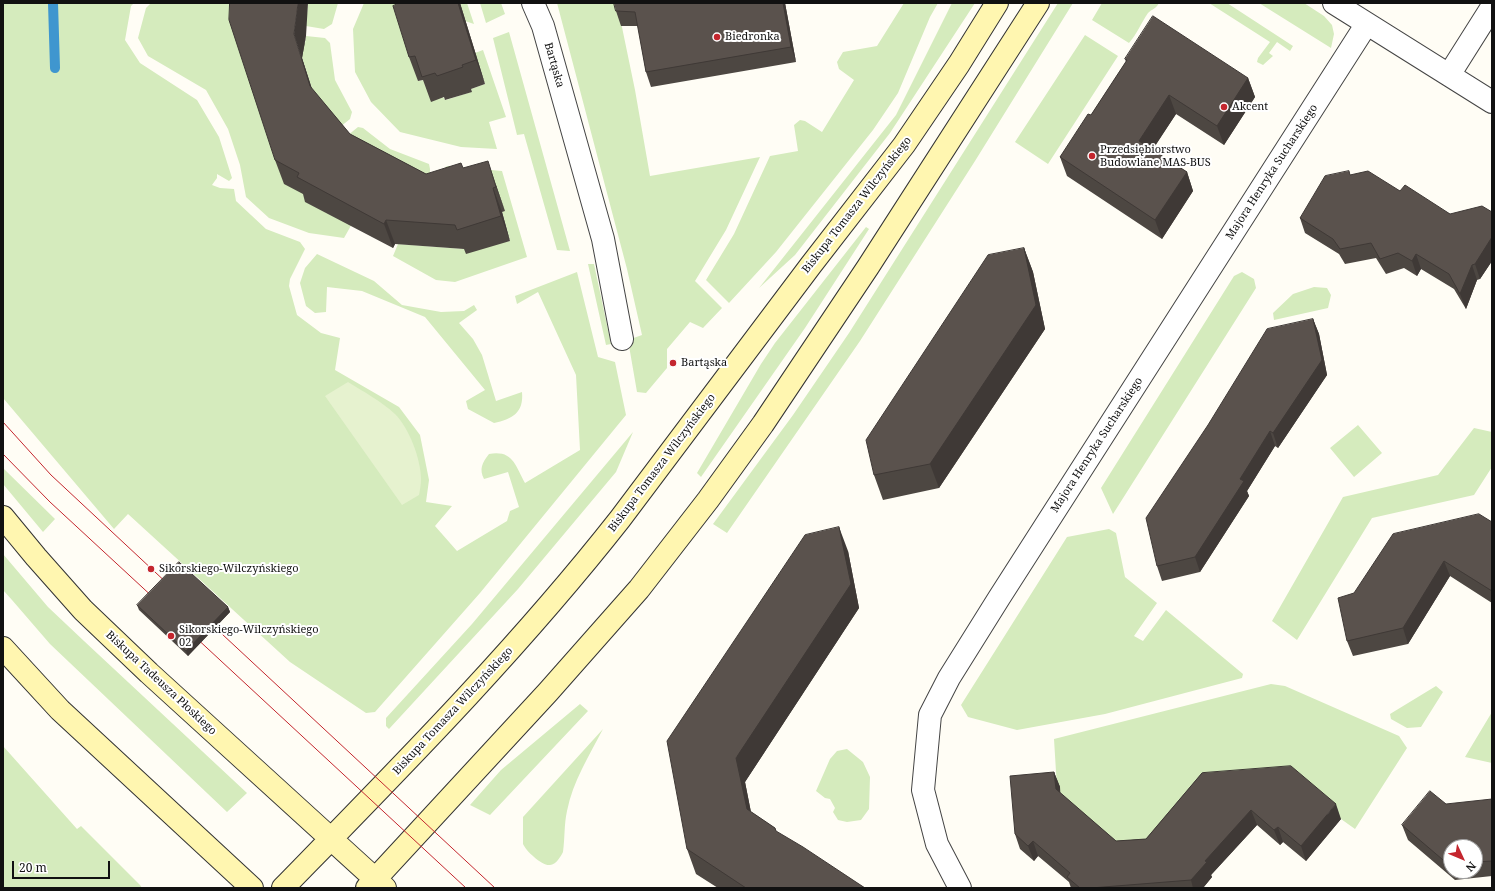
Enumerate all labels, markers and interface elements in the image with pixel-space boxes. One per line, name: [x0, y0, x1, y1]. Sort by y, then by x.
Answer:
place label: Biedronka: [725, 30, 780, 44]
marker: Biedronka: [712, 32, 722, 42]
street label: Bartąska: [541, 41, 567, 89]
place label: Akcent: [1232, 100, 1268, 114]
marker: Akcent: [1219, 102, 1229, 112]
street label: Majora Henryka Sucharskiego: [1223, 102, 1321, 242]
street label: Biskupa Tomasza Wilczyńskiego: [800, 134, 914, 276]
place label: Przedsiębiorstwo Budowlane MAS-BUS: [1100, 143, 1211, 169]
marker: Przedsiębiorstwo Budowlane MAS-BUS: [1087, 151, 1097, 161]
place label: Bartąska: [681, 356, 727, 370]
marker: Bartąska: [668, 358, 678, 368]
street label: Majora Henryka Sucharskiego: [1048, 375, 1146, 515]
street label: Biskupa Tomasza Wilczyńskiego: [606, 391, 718, 535]
place label: Sikorskiego-Wilczyńskiego: [159, 562, 299, 576]
marker: Sikorskiego-Wilczyńskiego: [146, 564, 156, 574]
place label: Sikorskiego-Wilczyńskiego 02: [179, 623, 319, 649]
street label: Biskupa Tadeusza Płoskiego: [103, 628, 219, 738]
marker: Sikorskiego-Wilczyńskiego 02: [166, 631, 176, 641]
street label: Biskupa Tomasza Wilczyńskiego: [390, 645, 516, 777]
north arrow: [1443, 839, 1483, 879]
scale bar: [14, 853, 112, 879]
text: 20 m: [19, 859, 47, 876]
text: N: [1463, 859, 1480, 875]

